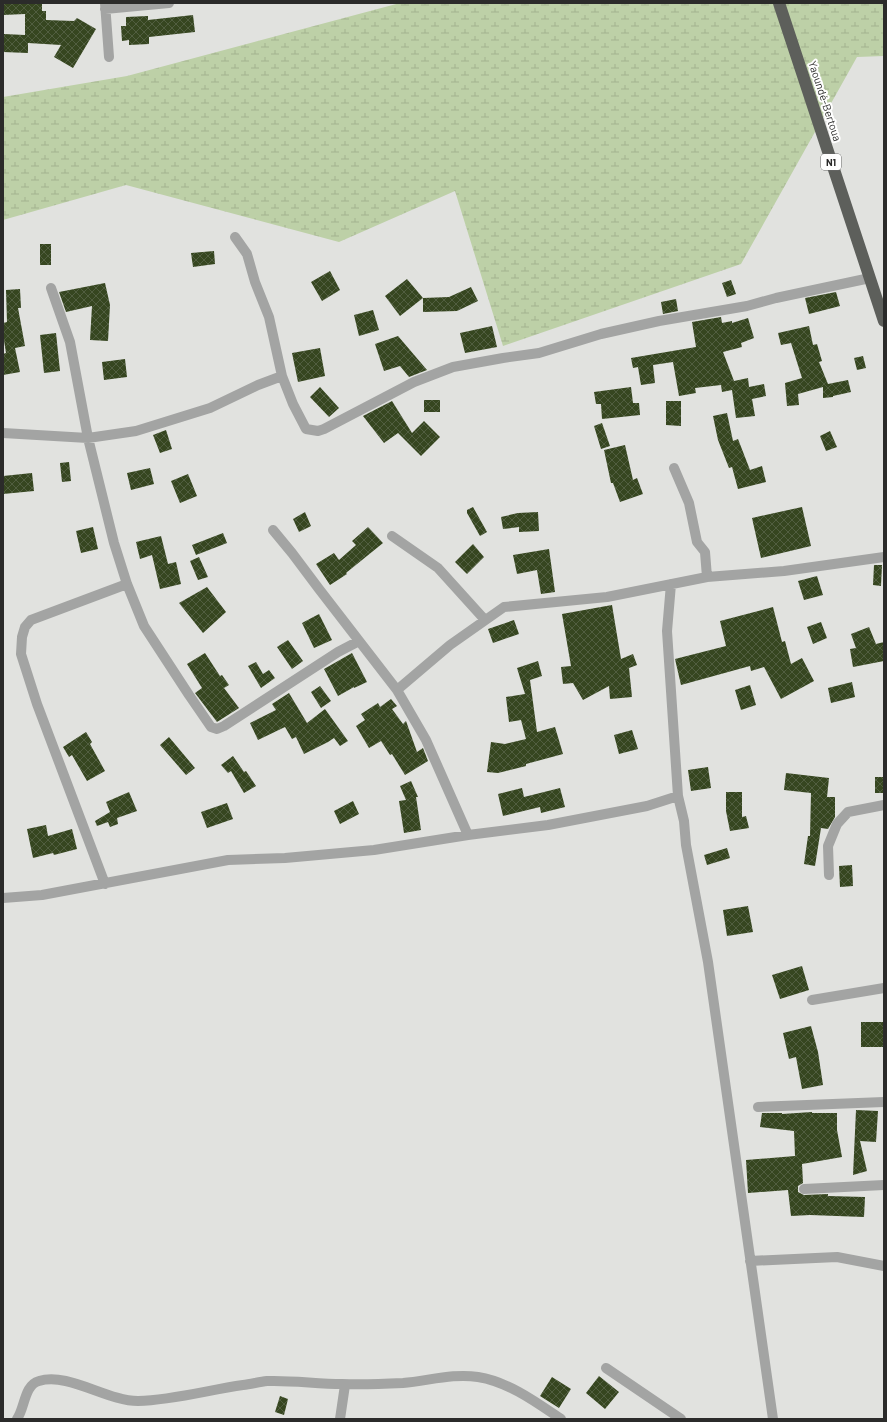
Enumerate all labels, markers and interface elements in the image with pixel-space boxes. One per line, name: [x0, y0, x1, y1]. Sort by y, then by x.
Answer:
street label: Yaoundé-Bertoua: [806, 59, 845, 143]
road number: N1: [821, 154, 841, 170]

